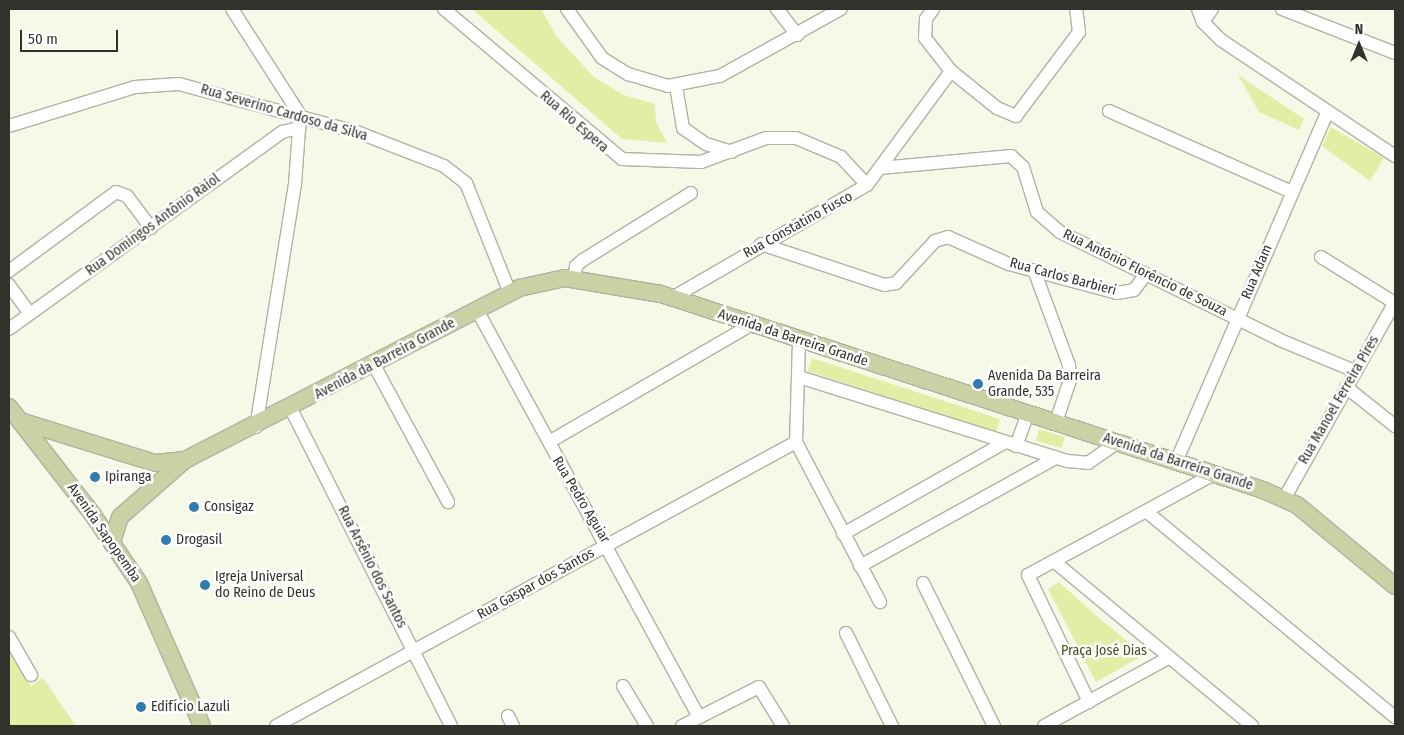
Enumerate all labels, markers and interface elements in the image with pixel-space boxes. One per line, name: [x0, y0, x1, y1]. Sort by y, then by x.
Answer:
scale bar: [22, 20, 120, 52]
north arrow: [1334, 20, 1384, 70]
text: N: [1355, 21, 1363, 38]
text: 50 m: [28, 30, 58, 48]
street label: Rua Severino Cardoso da Silva: [199, 81, 369, 145]
street label: Rua Rio Espera: [536, 88, 612, 156]
street label: Rua Domingos Antônio Raiol: [82, 171, 224, 279]
street label: Rua Constatino Fusco: [741, 188, 855, 262]
street label: Rua Antônio Florêncio de Souza: [1060, 226, 1230, 320]
street label: Rua Adam: [1238, 242, 1276, 302]
street label: Rua Carlos Barbieri: [1008, 255, 1118, 299]
street label: Avenida da Barreira Grande: [716, 306, 870, 370]
street label: Avenida da Barreira Grande: [312, 315, 458, 403]
street label: Rua Manoel Ferreira Pires: [1295, 333, 1383, 467]
place label: Avenida Da Barreira Grande, 535: [988, 368, 1101, 401]
marker: Avenida Da Barreira Grande, 535: [972, 378, 984, 390]
street label: Avenida da Barreira Grande: [1101, 430, 1255, 494]
street label: Rua Pedro Aguiar: [549, 454, 613, 546]
place label: Ipiranga: [105, 469, 152, 485]
marker: Ipiranga: [89, 471, 101, 483]
street label: Avenida Sapopemba: [64, 480, 144, 586]
place label: Consigaz: [204, 499, 254, 515]
marker: Consigaz: [188, 501, 200, 513]
street label: Rua Arsênio dos Santos: [334, 503, 410, 631]
place label: Drogasil: [176, 532, 222, 548]
marker: Drogasil: [160, 534, 172, 546]
street label: Rua Gaspar dos Santos: [475, 545, 597, 623]
place label: Igreja Universal do Reino de Deus: [215, 569, 315, 602]
marker: Igreja Universal do Reino de Deus: [199, 579, 211, 591]
park label: Praça José Dias: [1061, 643, 1147, 659]
place label: Edifício Lazuli: [151, 699, 230, 715]
marker: Edifício Lazuli: [135, 701, 147, 713]

